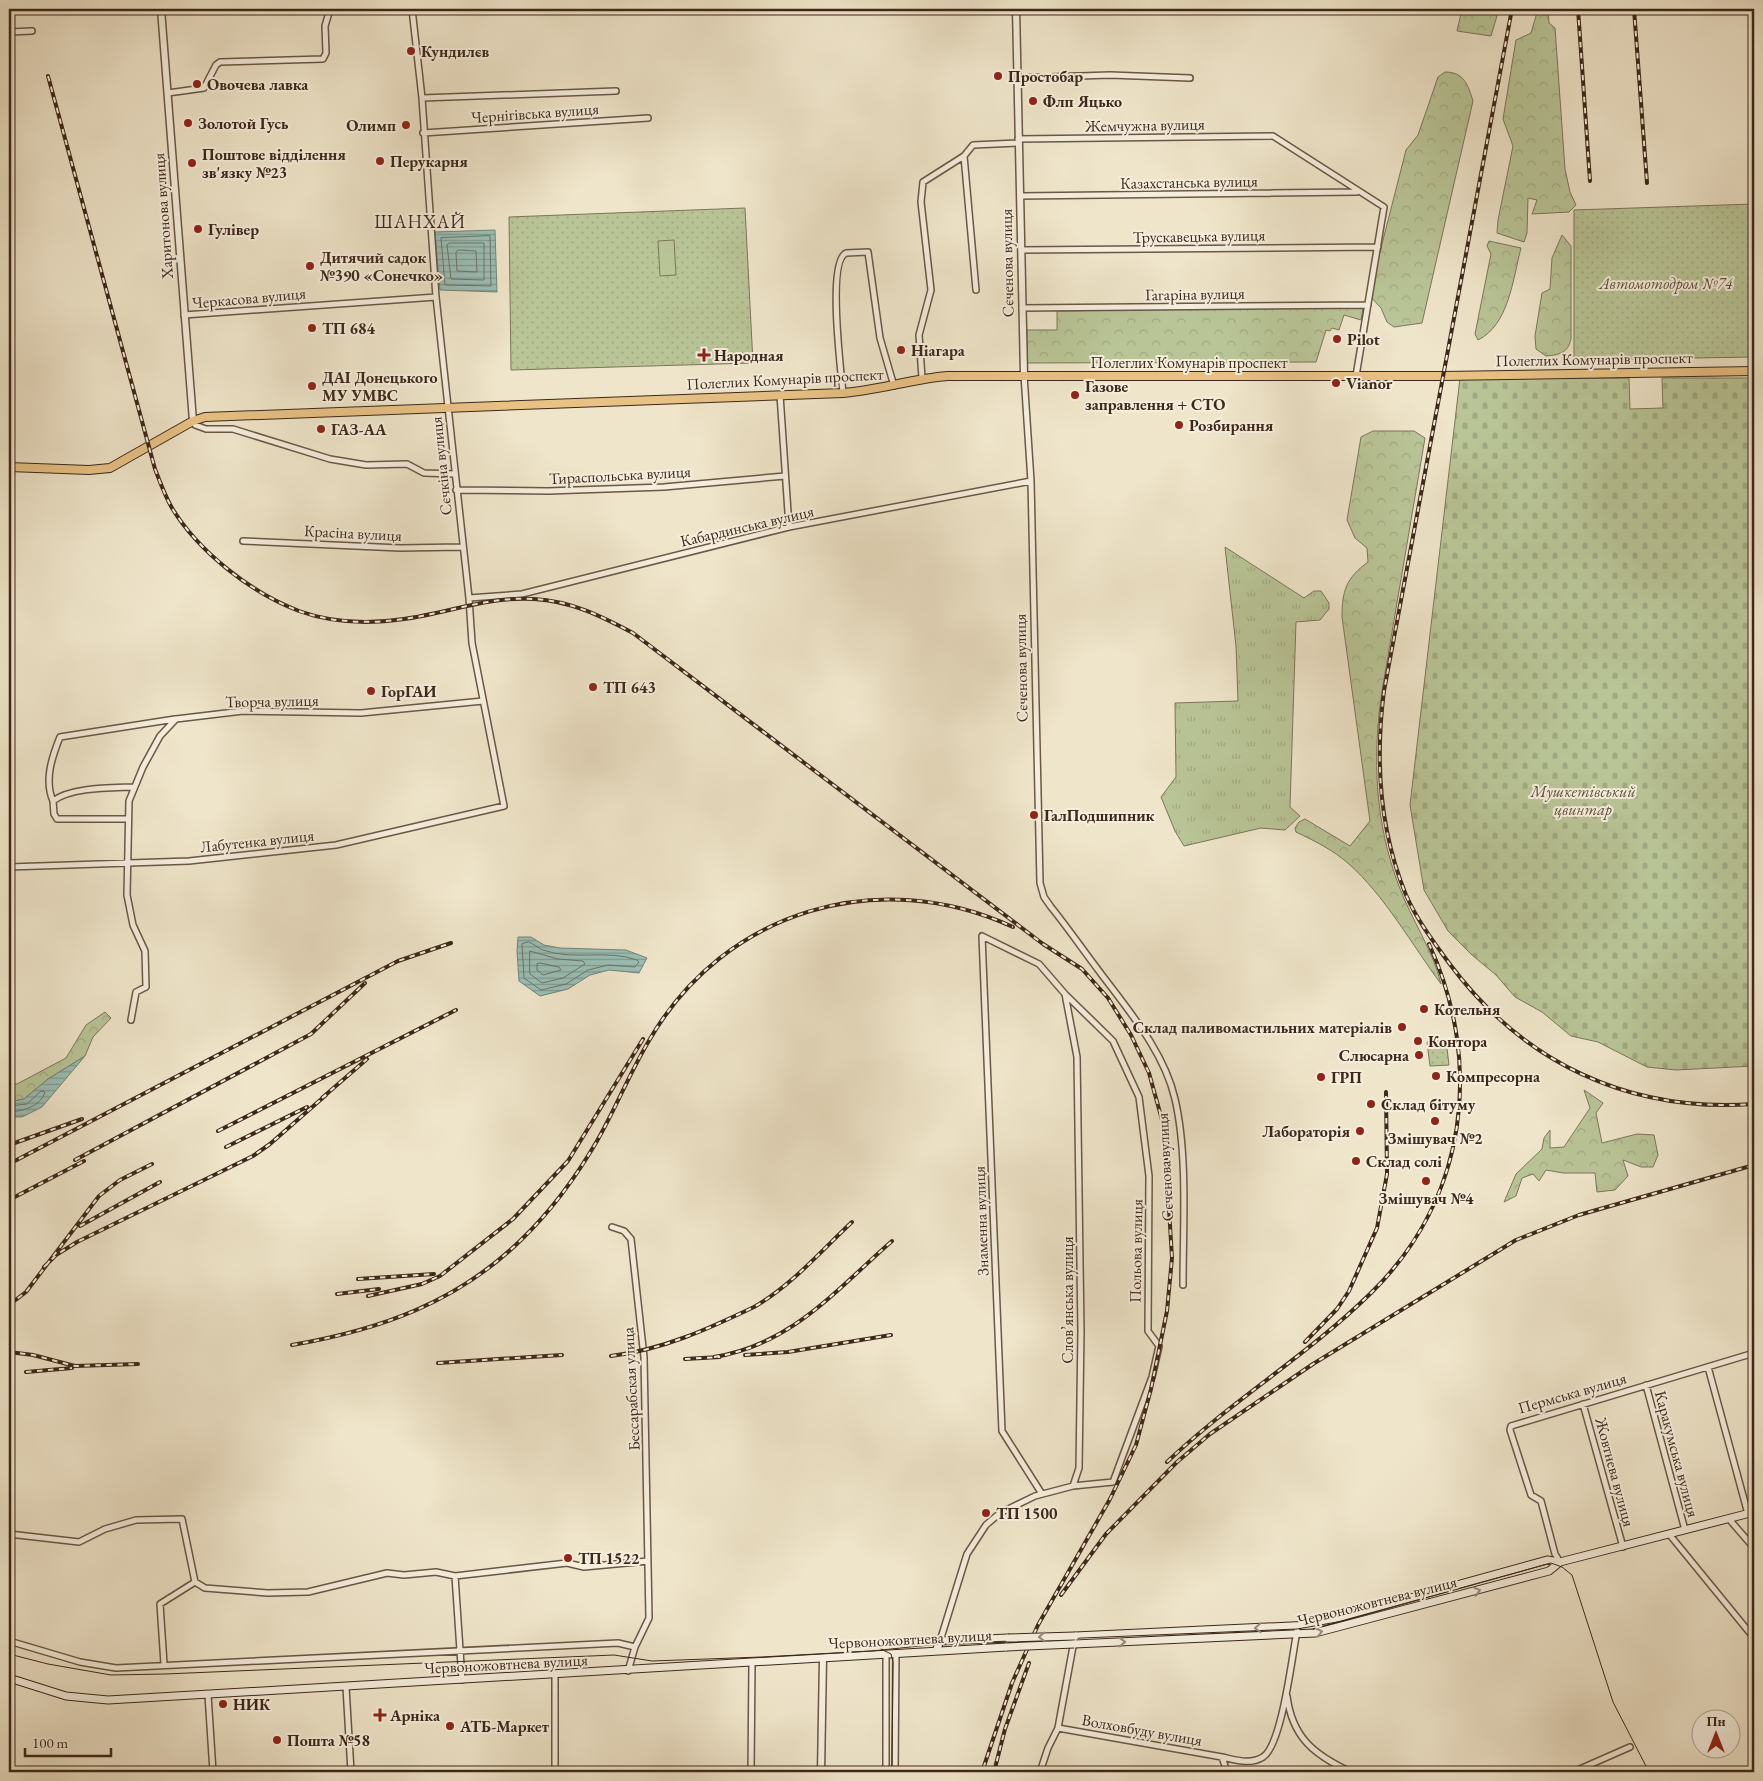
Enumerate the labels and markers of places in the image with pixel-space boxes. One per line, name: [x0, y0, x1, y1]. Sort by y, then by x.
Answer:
place label: Кундилєв: [421, 41, 490, 62]
marker: Кундилєв: [405, 45, 417, 57]
place label: Простобар: [1008, 66, 1083, 87]
marker: Простобар: [992, 70, 1004, 82]
place label: Овочева лавка: [207, 74, 309, 95]
marker: Овочева лавка: [191, 78, 203, 90]
place label: Флп Яцько: [1043, 91, 1122, 112]
marker: Флп Яцько: [1027, 95, 1039, 107]
place label: Золотой Гусь: [198, 113, 289, 134]
place label: Олимп: [346, 115, 396, 136]
marker: Золотой Гусь: [182, 117, 194, 129]
marker: Олимп: [400, 119, 412, 131]
place label: Поштове відділення зв'язку №23: [202, 144, 346, 183]
place label: Перукарня: [390, 151, 468, 172]
marker: Перукарня: [374, 155, 386, 167]
marker: Поштове відділення зв'язку №23: [186, 157, 198, 169]
place label: Гулівер: [208, 219, 259, 240]
marker: Гулівер: [192, 223, 204, 235]
place label: Дитячий садок №390 «Сонечко»: [320, 247, 443, 286]
marker: Дитячий садок №390 «Сонечко»: [304, 260, 316, 272]
place label: ТП 684: [322, 318, 375, 339]
marker: ТП 684: [306, 322, 318, 334]
place label: Pilot: [1347, 329, 1380, 350]
marker: Pilot: [1331, 333, 1343, 345]
place label: Ніагара: [911, 340, 966, 361]
marker: Ніагара: [895, 344, 907, 356]
place label: Народная: [714, 345, 784, 366]
marker: Народная: [698, 349, 710, 361]
place label: ДАІ Донецького МУ УМВС: [322, 367, 438, 406]
place label: Vianor: [1346, 373, 1393, 394]
place label: Газове заправлення + СТО: [1085, 376, 1225, 415]
marker: Vianor: [1330, 377, 1342, 389]
marker: ДАІ Донецького МУ УМВС: [306, 380, 318, 392]
marker: Газове заправлення + СТО: [1069, 389, 1081, 401]
place label: Розбирання: [1189, 415, 1274, 436]
place label: ГАЗ-АА: [331, 419, 387, 440]
marker: Розбирання: [1173, 419, 1185, 431]
marker: ГАЗ-АА: [315, 423, 327, 435]
place label: ТП 643: [603, 677, 656, 698]
place label: ГорГАИ: [381, 681, 437, 702]
marker: ТП 643: [587, 681, 599, 693]
marker: ГорГАИ: [365, 685, 377, 697]
place label: ГалПодшипник: [1044, 805, 1155, 826]
marker: ГалПодшипник: [1028, 809, 1040, 821]
place label: Котельня: [1434, 999, 1501, 1020]
marker: Котельня: [1418, 1003, 1430, 1015]
place label: Склад паливомастильних матеріалів: [1133, 1017, 1392, 1038]
marker: Склад паливомастильних матеріалів: [1396, 1021, 1408, 1033]
place label: Контора: [1428, 1031, 1488, 1052]
marker: Контора: [1412, 1035, 1424, 1047]
place label: Слюсарна: [1339, 1045, 1410, 1066]
marker: Слюсарна: [1413, 1049, 1425, 1061]
place label: Компресорна: [1446, 1066, 1541, 1087]
place label: ГРП: [1331, 1067, 1362, 1088]
marker: Компресорна: [1430, 1070, 1442, 1082]
marker: ГРП: [1315, 1071, 1327, 1083]
place label: Склад бітуму: [1381, 1094, 1476, 1115]
marker: Склад бітуму: [1365, 1098, 1377, 1110]
marker: Змішувач №2: [1429, 1115, 1441, 1127]
place label: Лабораторія: [1262, 1121, 1350, 1142]
marker: Лабораторія: [1354, 1125, 1366, 1137]
place label: Змішувач №2: [1387, 1128, 1483, 1149]
place label: Склад солі: [1366, 1151, 1442, 1172]
marker: Склад солі: [1350, 1155, 1362, 1167]
marker: Змішувач №4: [1420, 1175, 1432, 1187]
place label: Змішувач №4: [1378, 1188, 1474, 1209]
place label: ТП 1500: [996, 1503, 1058, 1524]
marker: ТП 1500: [980, 1507, 992, 1519]
place label: ТП 1522: [578, 1548, 640, 1569]
marker: ТП 1522: [562, 1552, 574, 1564]
place label: НИК: [233, 1694, 271, 1715]
marker: НИК: [217, 1698, 229, 1710]
place label: Арніка: [389, 1705, 441, 1726]
marker: Арніка: [374, 1709, 386, 1721]
place label: АТБ-Маркет: [459, 1716, 550, 1737]
marker: АТБ-Маркет: [444, 1720, 456, 1732]
place label: Пошта №58: [287, 1730, 370, 1751]
marker: Пошта №58: [271, 1734, 283, 1746]

